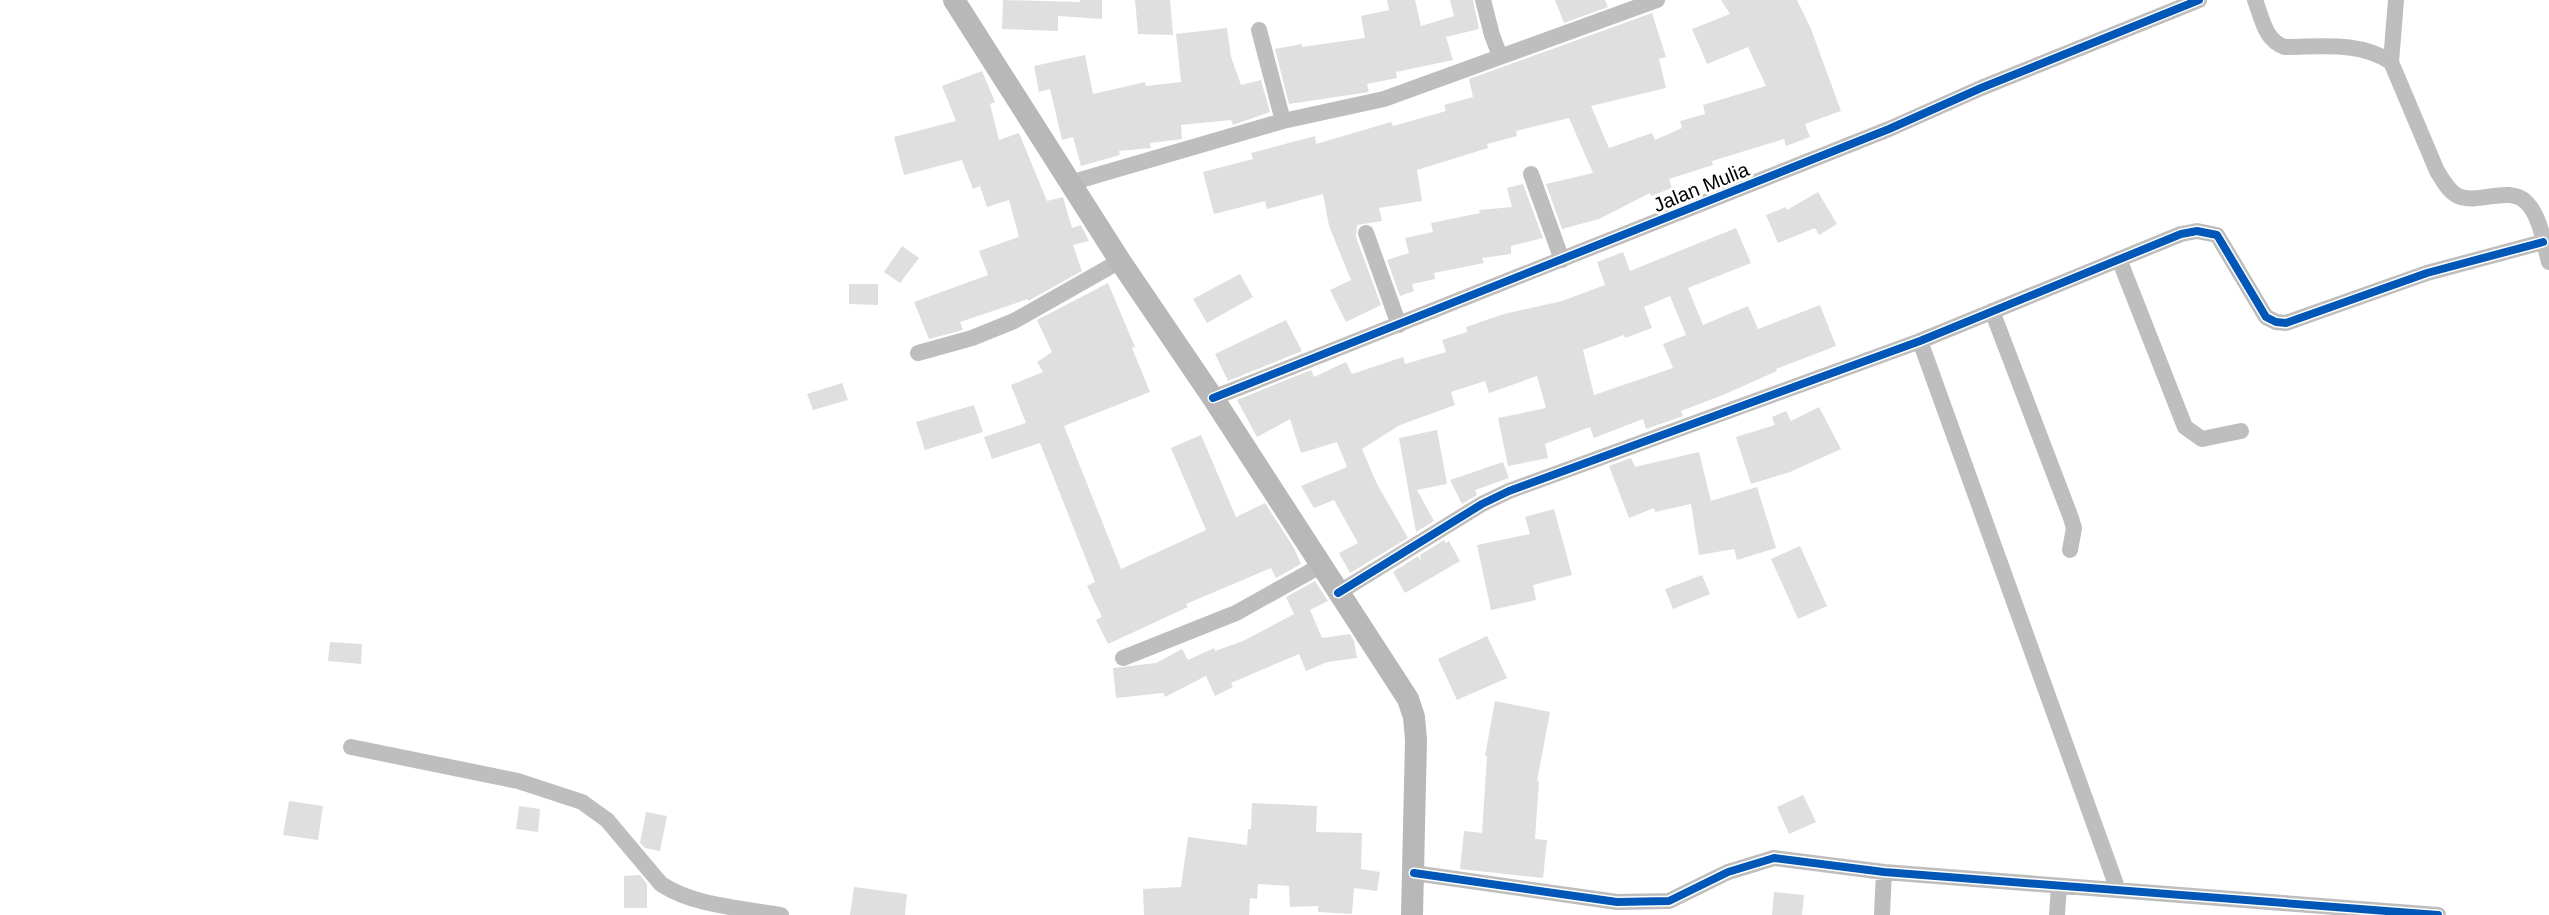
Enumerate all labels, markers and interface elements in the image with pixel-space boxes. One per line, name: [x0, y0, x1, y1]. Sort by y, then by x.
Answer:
street label: Jalan Mulia: [1650, 158, 1753, 216]

